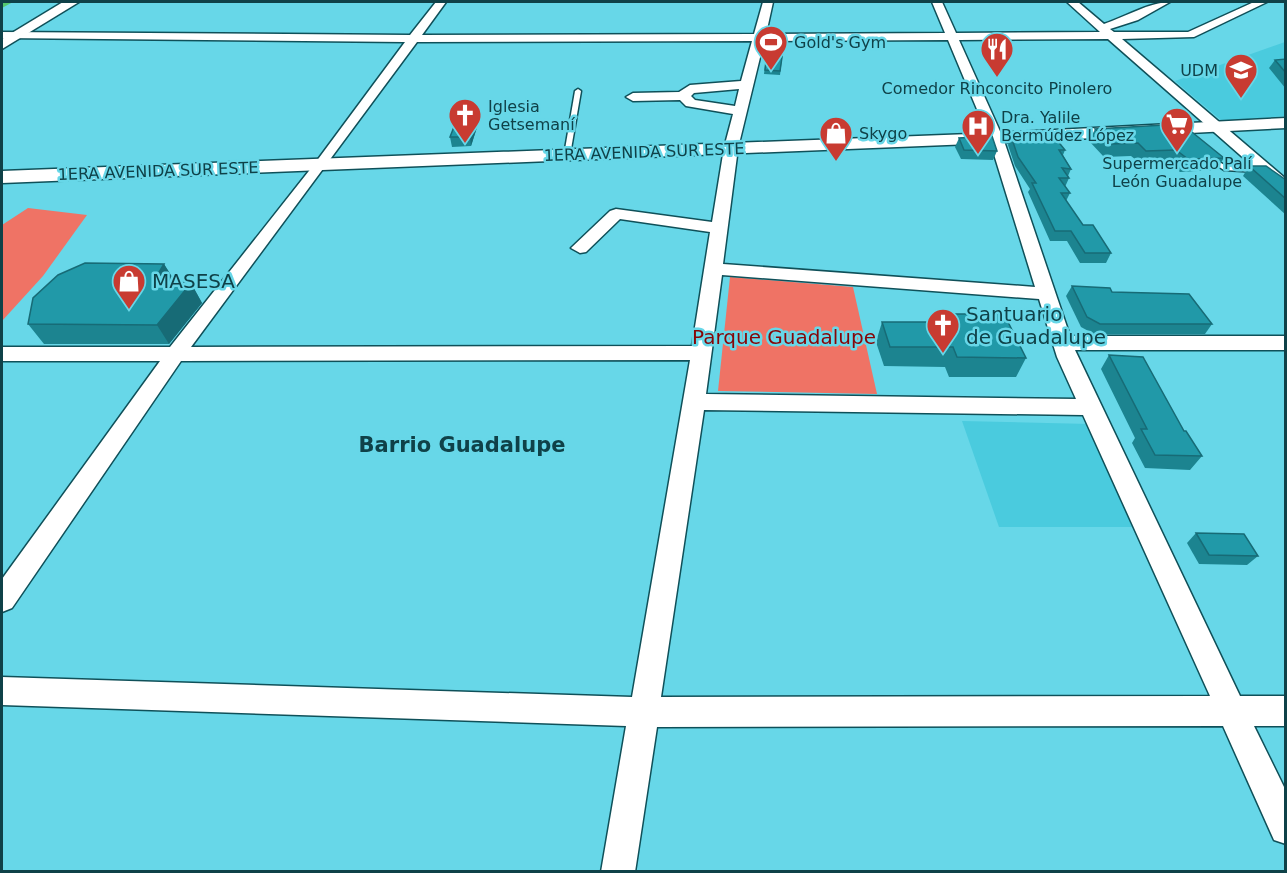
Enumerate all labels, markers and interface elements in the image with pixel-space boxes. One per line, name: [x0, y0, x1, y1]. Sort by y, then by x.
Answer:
sports icon: Gold's Gym: [753, 24, 789, 71]
restaurant icon: Comedor Rinconcito Pinolero: [979, 31, 1015, 78]
place label: Gold's Gym: [794, 33, 886, 52]
school or university icon: UDM: [1223, 52, 1259, 99]
place label: UDM: [1180, 61, 1218, 80]
place label: Comedor Rinconcito Pinolero: [882, 79, 1112, 98]
church icon: Iglesia Getsemaní: [447, 97, 483, 144]
place label: Iglesia Getsemaní: [488, 97, 575, 134]
supermarket icon: Supermercado Palí León Guadalupe: [1159, 106, 1195, 153]
hospital icon: Dra. Yalile Bermúdez López: [960, 108, 996, 155]
place label: Dra. Yalile Bermúdez López: [1001, 108, 1134, 145]
shop icon: Skygo: [818, 115, 854, 162]
place label: Skygo: [859, 124, 907, 143]
street label: 1ERA AVENIDA SUR ESTE: [543, 139, 745, 165]
place label: Supermercado Palí León Guadalupe: [1102, 154, 1252, 191]
street label: 1ERA AVENIDA SUR ESTE: [57, 158, 259, 184]
shop icon: MASESA: [111, 263, 147, 310]
place label: MASESA: [152, 269, 235, 293]
place label: Santuario de Guadalupe: [966, 302, 1106, 349]
church icon: Santuario de Guadalupe: [925, 307, 961, 354]
park label: Parque Guadalupe: [692, 325, 876, 349]
district label: Barrio Guadalupe: [359, 433, 565, 457]

